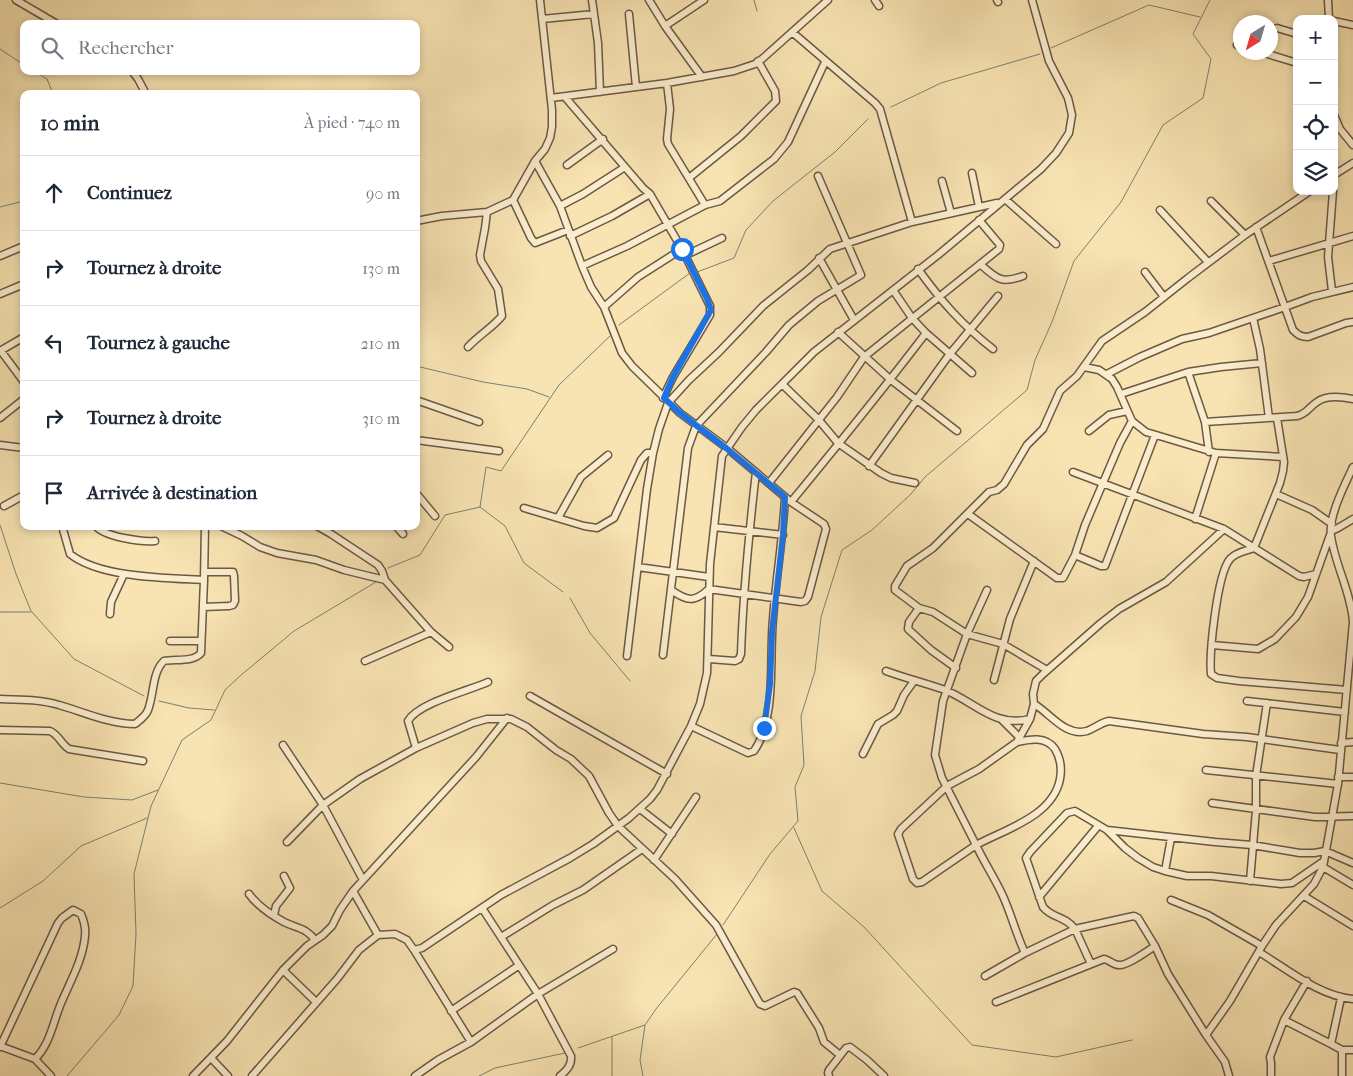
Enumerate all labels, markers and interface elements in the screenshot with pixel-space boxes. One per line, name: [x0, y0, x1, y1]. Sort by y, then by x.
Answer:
north arrow: [1233, 15, 1278, 60]
map controls: [1293, 15, 1338, 195]
button: +: [1293, 15, 1338, 60]
search box: [20, 20, 420, 75]
icon: search: [38, 34, 66, 62]
text: Rechercher: [78, 37, 174, 59]
button: −: [1293, 60, 1338, 105]
button: locate: [1293, 105, 1338, 150]
text: 10 min: [40, 111, 99, 135]
text: À pied · 740 m: [304, 113, 400, 132]
button: layers: [1293, 150, 1338, 195]
icon: ahead: [40, 179, 68, 207]
text: Continuez: [87, 182, 172, 204]
text: 90 m: [366, 184, 400, 203]
route start: [671, 238, 694, 261]
icon: right: [40, 254, 68, 282]
text: Tournez à droite: [87, 257, 221, 279]
text: 130 m: [362, 259, 400, 278]
icon: left: [40, 329, 68, 357]
text: Tournez à gauche: [87, 332, 230, 354]
text: 210 m: [361, 334, 400, 353]
icon: right: [40, 404, 68, 432]
text: Tournez à droite: [87, 407, 221, 429]
text: 310 m: [362, 409, 400, 428]
icon: arrive: [40, 479, 68, 507]
text: Arrivée à destination: [87, 482, 257, 504]
route end: [753, 717, 776, 740]

